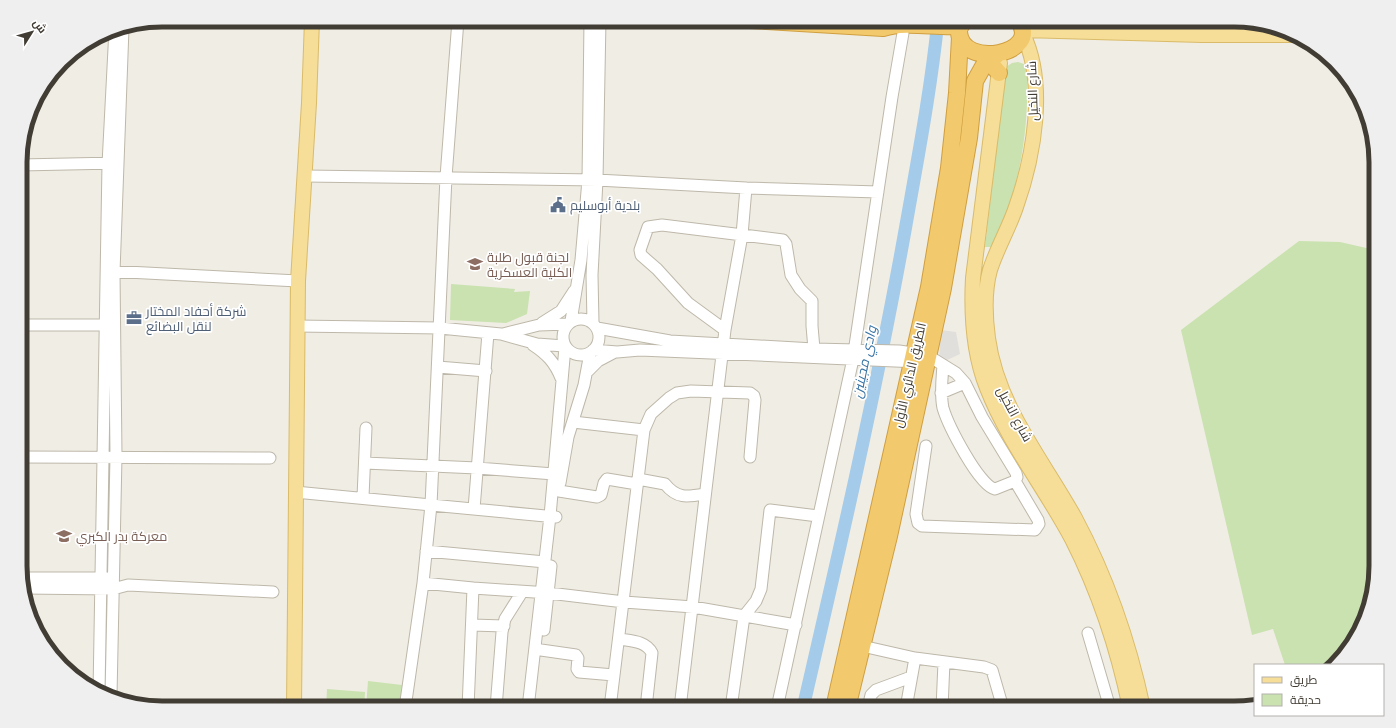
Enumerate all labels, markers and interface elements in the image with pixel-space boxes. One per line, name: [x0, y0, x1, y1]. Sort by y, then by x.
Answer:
north arrow: [12, 12, 52, 52]
text: ش: [30, 17, 49, 36]
street label: شارع النخيل: [1024, 61, 1042, 121]
public building icon: بلدية أبوسليم: [549, 196, 567, 214]
place label: بلدية أبوسليم: [570, 197, 640, 215]
place label: لجنة قبول طلبة الكلية العسكرية: [487, 250, 572, 280]
school or university icon: لجنة قبول طلبة الكلية العسكرية: [466, 255, 484, 273]
place label: شركة أحفاد المختار لنقل البضائع: [145, 303, 246, 335]
office icon: شركة أحفاد المختار لنقل البضائع: [125, 309, 143, 327]
street label: الطريق الدائري الأول: [890, 321, 932, 430]
water label: وادي مجينين: [849, 323, 884, 401]
street label: شارع النخيل: [993, 384, 1035, 445]
school or university icon: معركة بدر الكبري: [55, 527, 73, 545]
place label: معركة بدر الكبري: [76, 529, 167, 547]
legend: [1254, 664, 1384, 716]
text: طريق: [1290, 673, 1318, 687]
text: حديقة: [1290, 693, 1321, 707]

